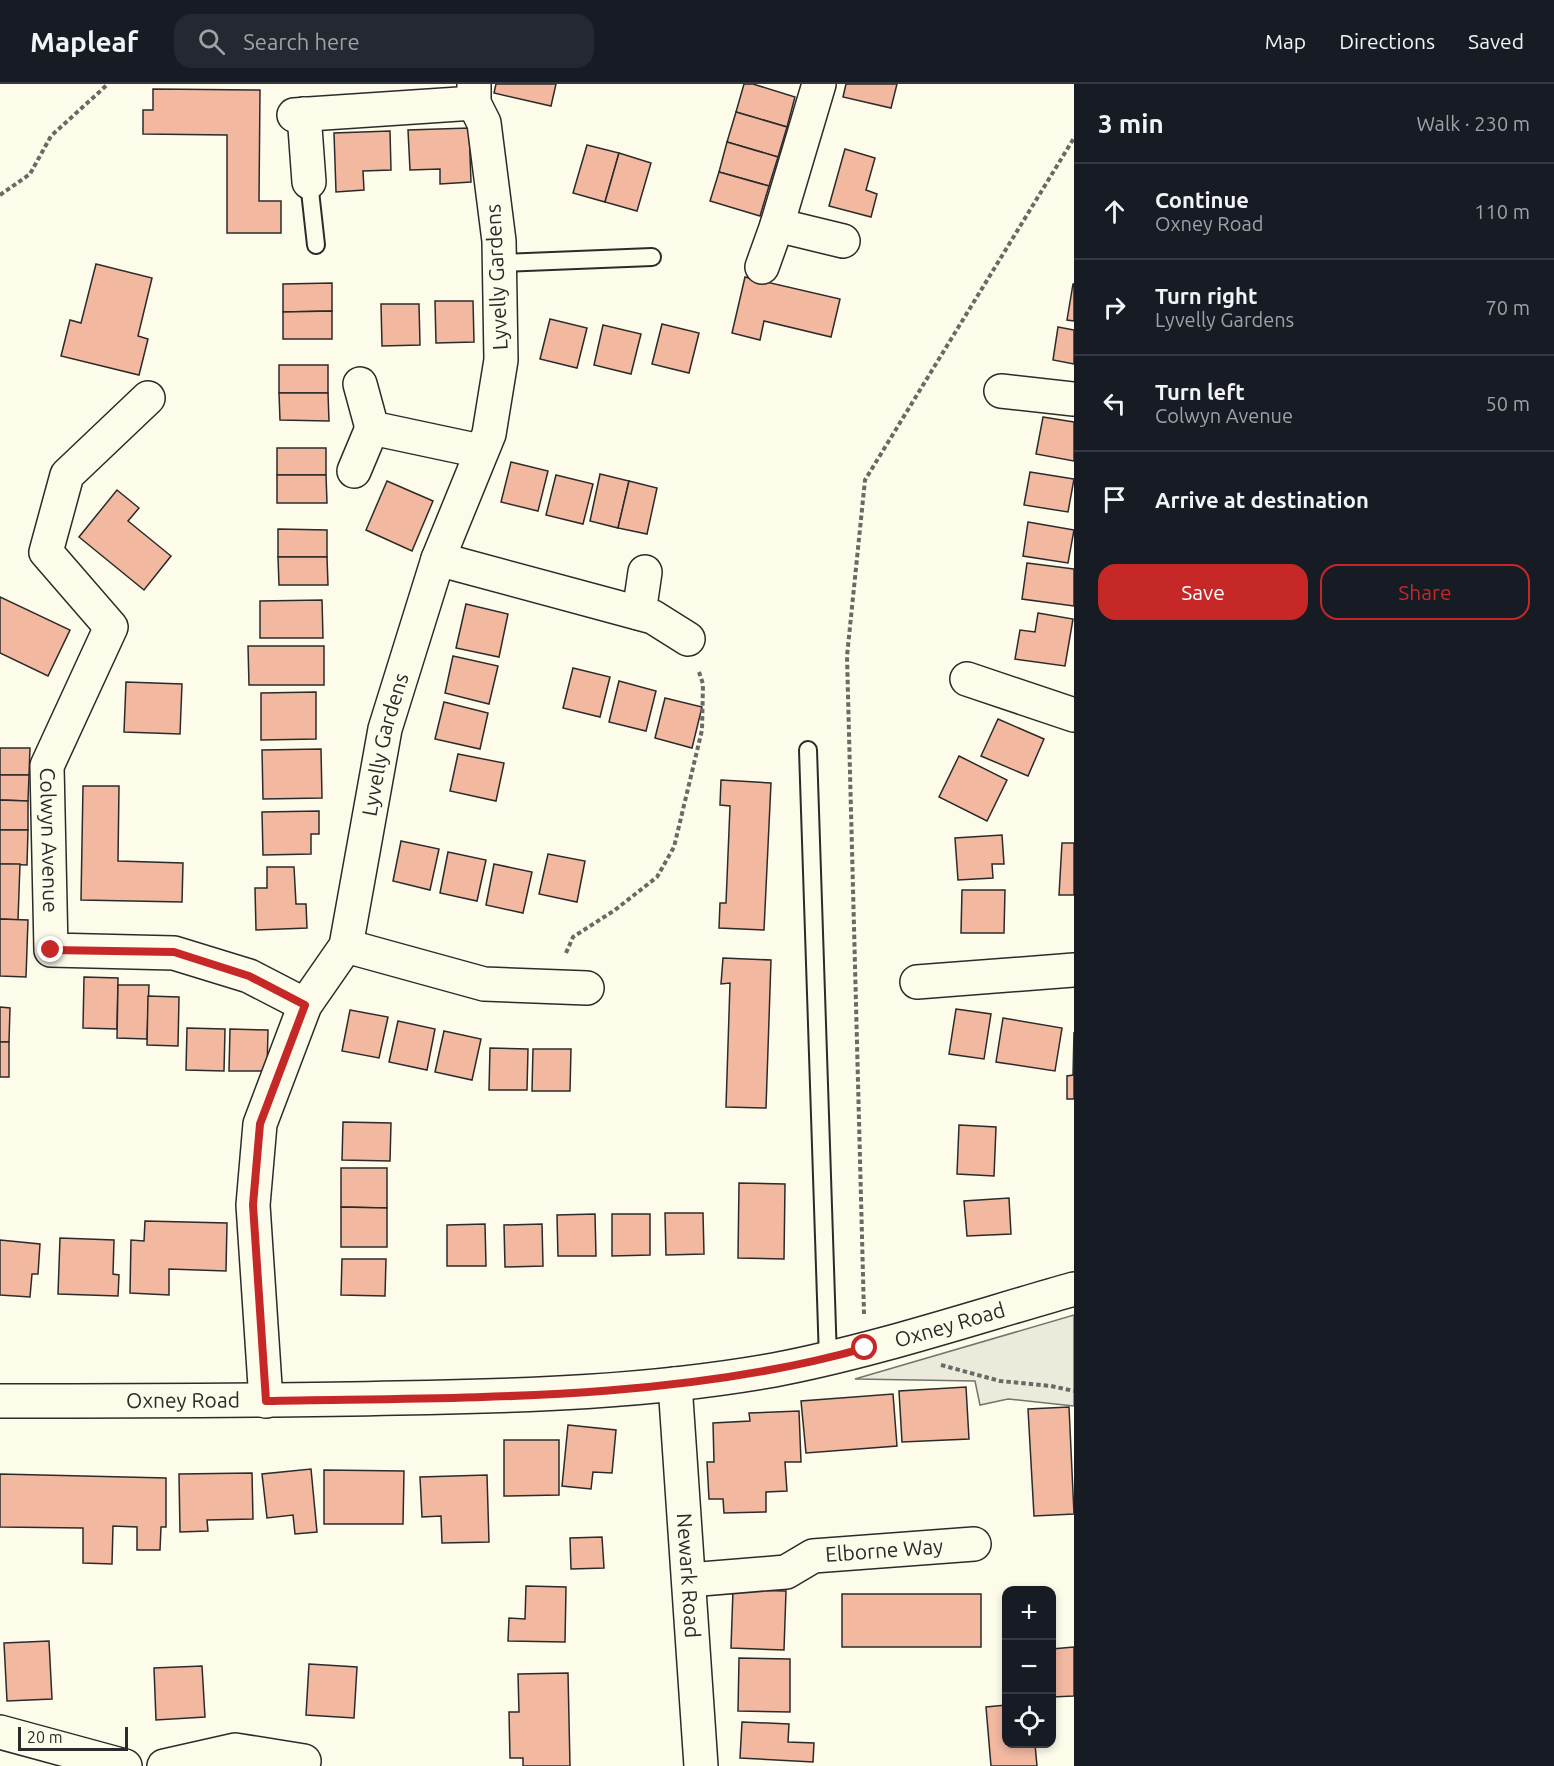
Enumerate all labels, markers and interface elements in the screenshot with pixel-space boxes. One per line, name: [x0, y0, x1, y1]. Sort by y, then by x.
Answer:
search box: [174, 14, 594, 68]
icon: search: [195, 25, 228, 58]
text: Mapleaf: [30, 26, 138, 57]
text: Search here: [243, 29, 360, 54]
text: Map: [1265, 29, 1306, 53]
text: Directions: [1339, 29, 1435, 53]
text: Saved: [1468, 29, 1524, 53]
text: 3 min: [1098, 109, 1164, 138]
text: Walk · 230 m: [1417, 112, 1530, 135]
text: Continue: [1155, 187, 1249, 212]
icon: ahead: [1098, 195, 1131, 228]
text: 110 m: [1474, 200, 1530, 223]
street label: Lyvelly Gardens: [480, 203, 512, 351]
text: Oxney Road: [1155, 212, 1263, 235]
text: Turn right: [1155, 283, 1257, 308]
icon: right: [1098, 291, 1131, 324]
text: 70 m: [1486, 296, 1530, 319]
text: Lyvelly Gardens: [1155, 308, 1294, 331]
text: Turn left: [1155, 379, 1245, 404]
icon: left: [1098, 387, 1131, 420]
text: 50 m: [1486, 392, 1530, 415]
text: Colwyn Avenue: [1155, 404, 1293, 427]
icon: arrive: [1098, 483, 1131, 516]
text: Arrive at destination: [1155, 487, 1369, 512]
button: Save: [1098, 564, 1308, 620]
button: Share: [1320, 564, 1530, 620]
street label: Lyvelly Gardens: [357, 670, 413, 818]
street label: Colwyn Avenue: [36, 767, 63, 913]
route end: [37, 936, 63, 962]
street label: Oxney Road: [892, 1297, 1008, 1352]
route start: [851, 1334, 877, 1360]
street label: Oxney Road: [126, 1387, 240, 1412]
street label: Newark Road: [673, 1512, 705, 1639]
street label: Elborne Way: [824, 1533, 944, 1566]
map controls: [1002, 1586, 1056, 1748]
button: +: [1002, 1586, 1056, 1640]
button: −: [1002, 1640, 1056, 1694]
button: locate: [1002, 1694, 1056, 1748]
scale bar: [18, 1724, 128, 1752]
text: 20 m: [27, 1728, 63, 1746]

